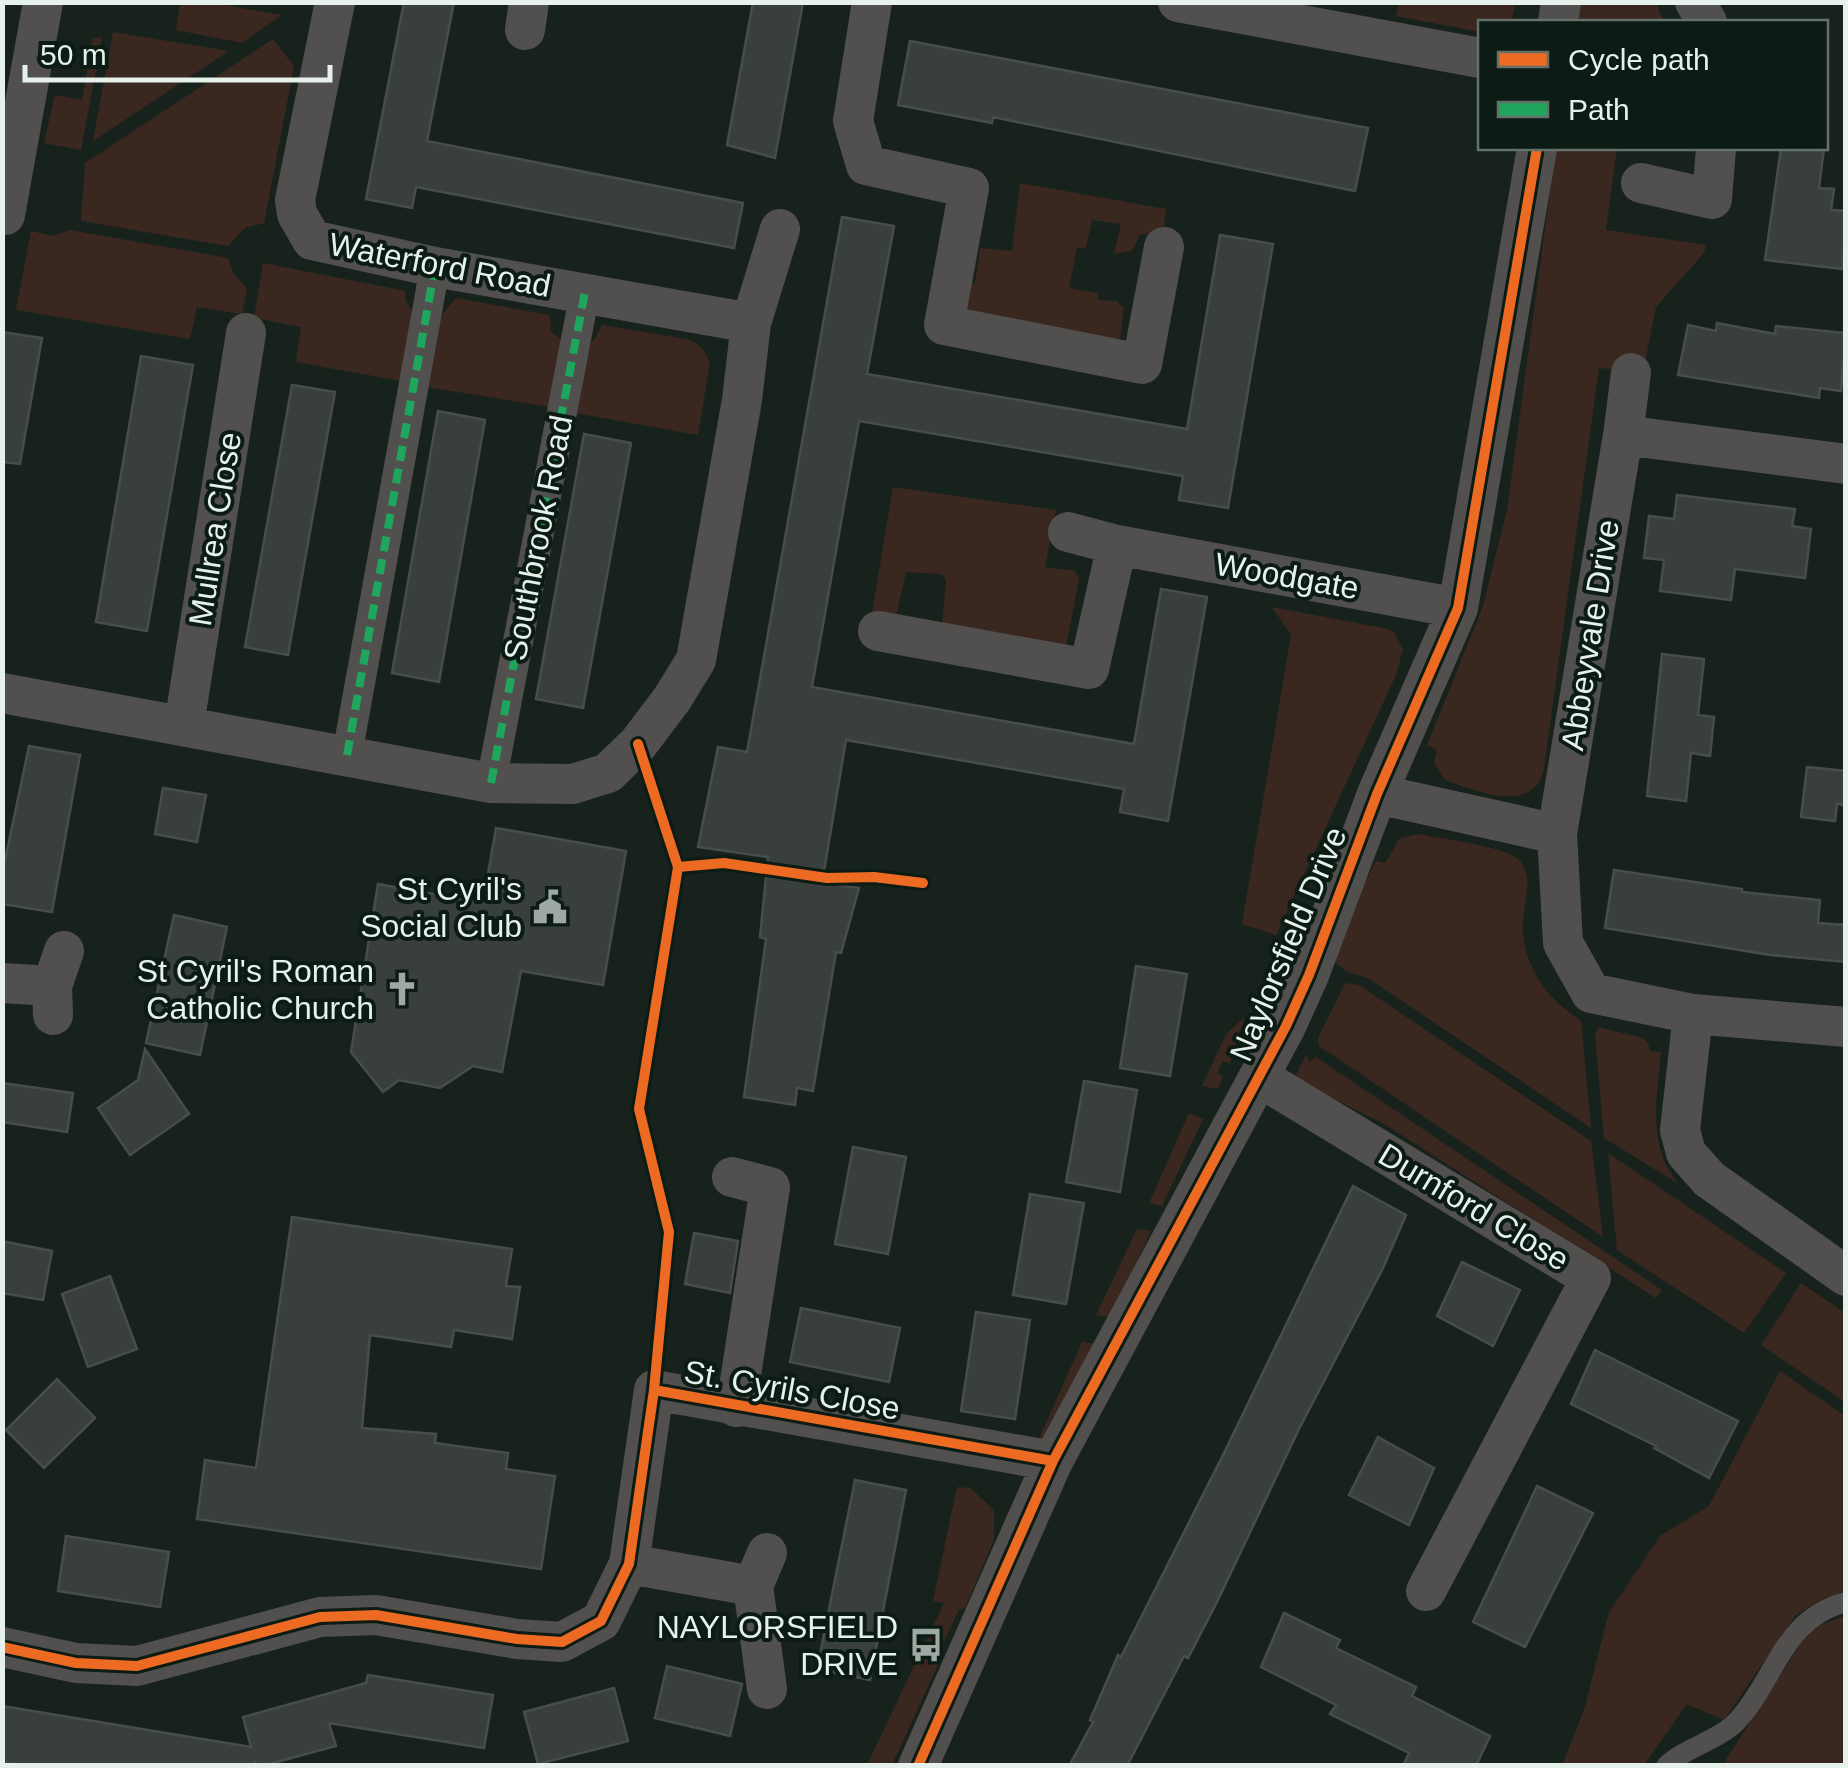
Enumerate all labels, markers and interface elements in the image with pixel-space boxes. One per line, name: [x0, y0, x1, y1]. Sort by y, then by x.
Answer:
scale bar: [25, 20, 330, 82]
legend: [1478, 20, 1828, 150]
text: 50 m: [40, 38, 107, 71]
text: Cycle path: [1568, 43, 1710, 76]
text: Path: [1568, 93, 1630, 126]
street label: Waterford Road: [326, 226, 554, 304]
street label: Southbrook Road: [497, 412, 579, 664]
street label: Mullrea Close: [182, 430, 248, 628]
street label: Abbeyvale Drive: [1554, 517, 1626, 753]
street label: Woodgate: [1212, 546, 1362, 606]
street label: Naylorsfield Drive: [1222, 822, 1354, 1066]
place label: St Cyril's Social Club: [360, 871, 522, 944]
public building icon: St Cyril's Social Club: [531, 888, 569, 926]
place label: St Cyril's Roman Catholic Church: [137, 953, 374, 1026]
church icon: St Cyril's Roman Catholic Church: [383, 970, 421, 1008]
street label: Durnford Close: [1372, 1136, 1576, 1278]
street label: St. Cyrils Close: [681, 1353, 903, 1427]
place label: NAYLORSFIELD DRIVE: [657, 1609, 898, 1682]
bus stop icon: NAYLORSFIELD DRIVE: [907, 1626, 945, 1664]

